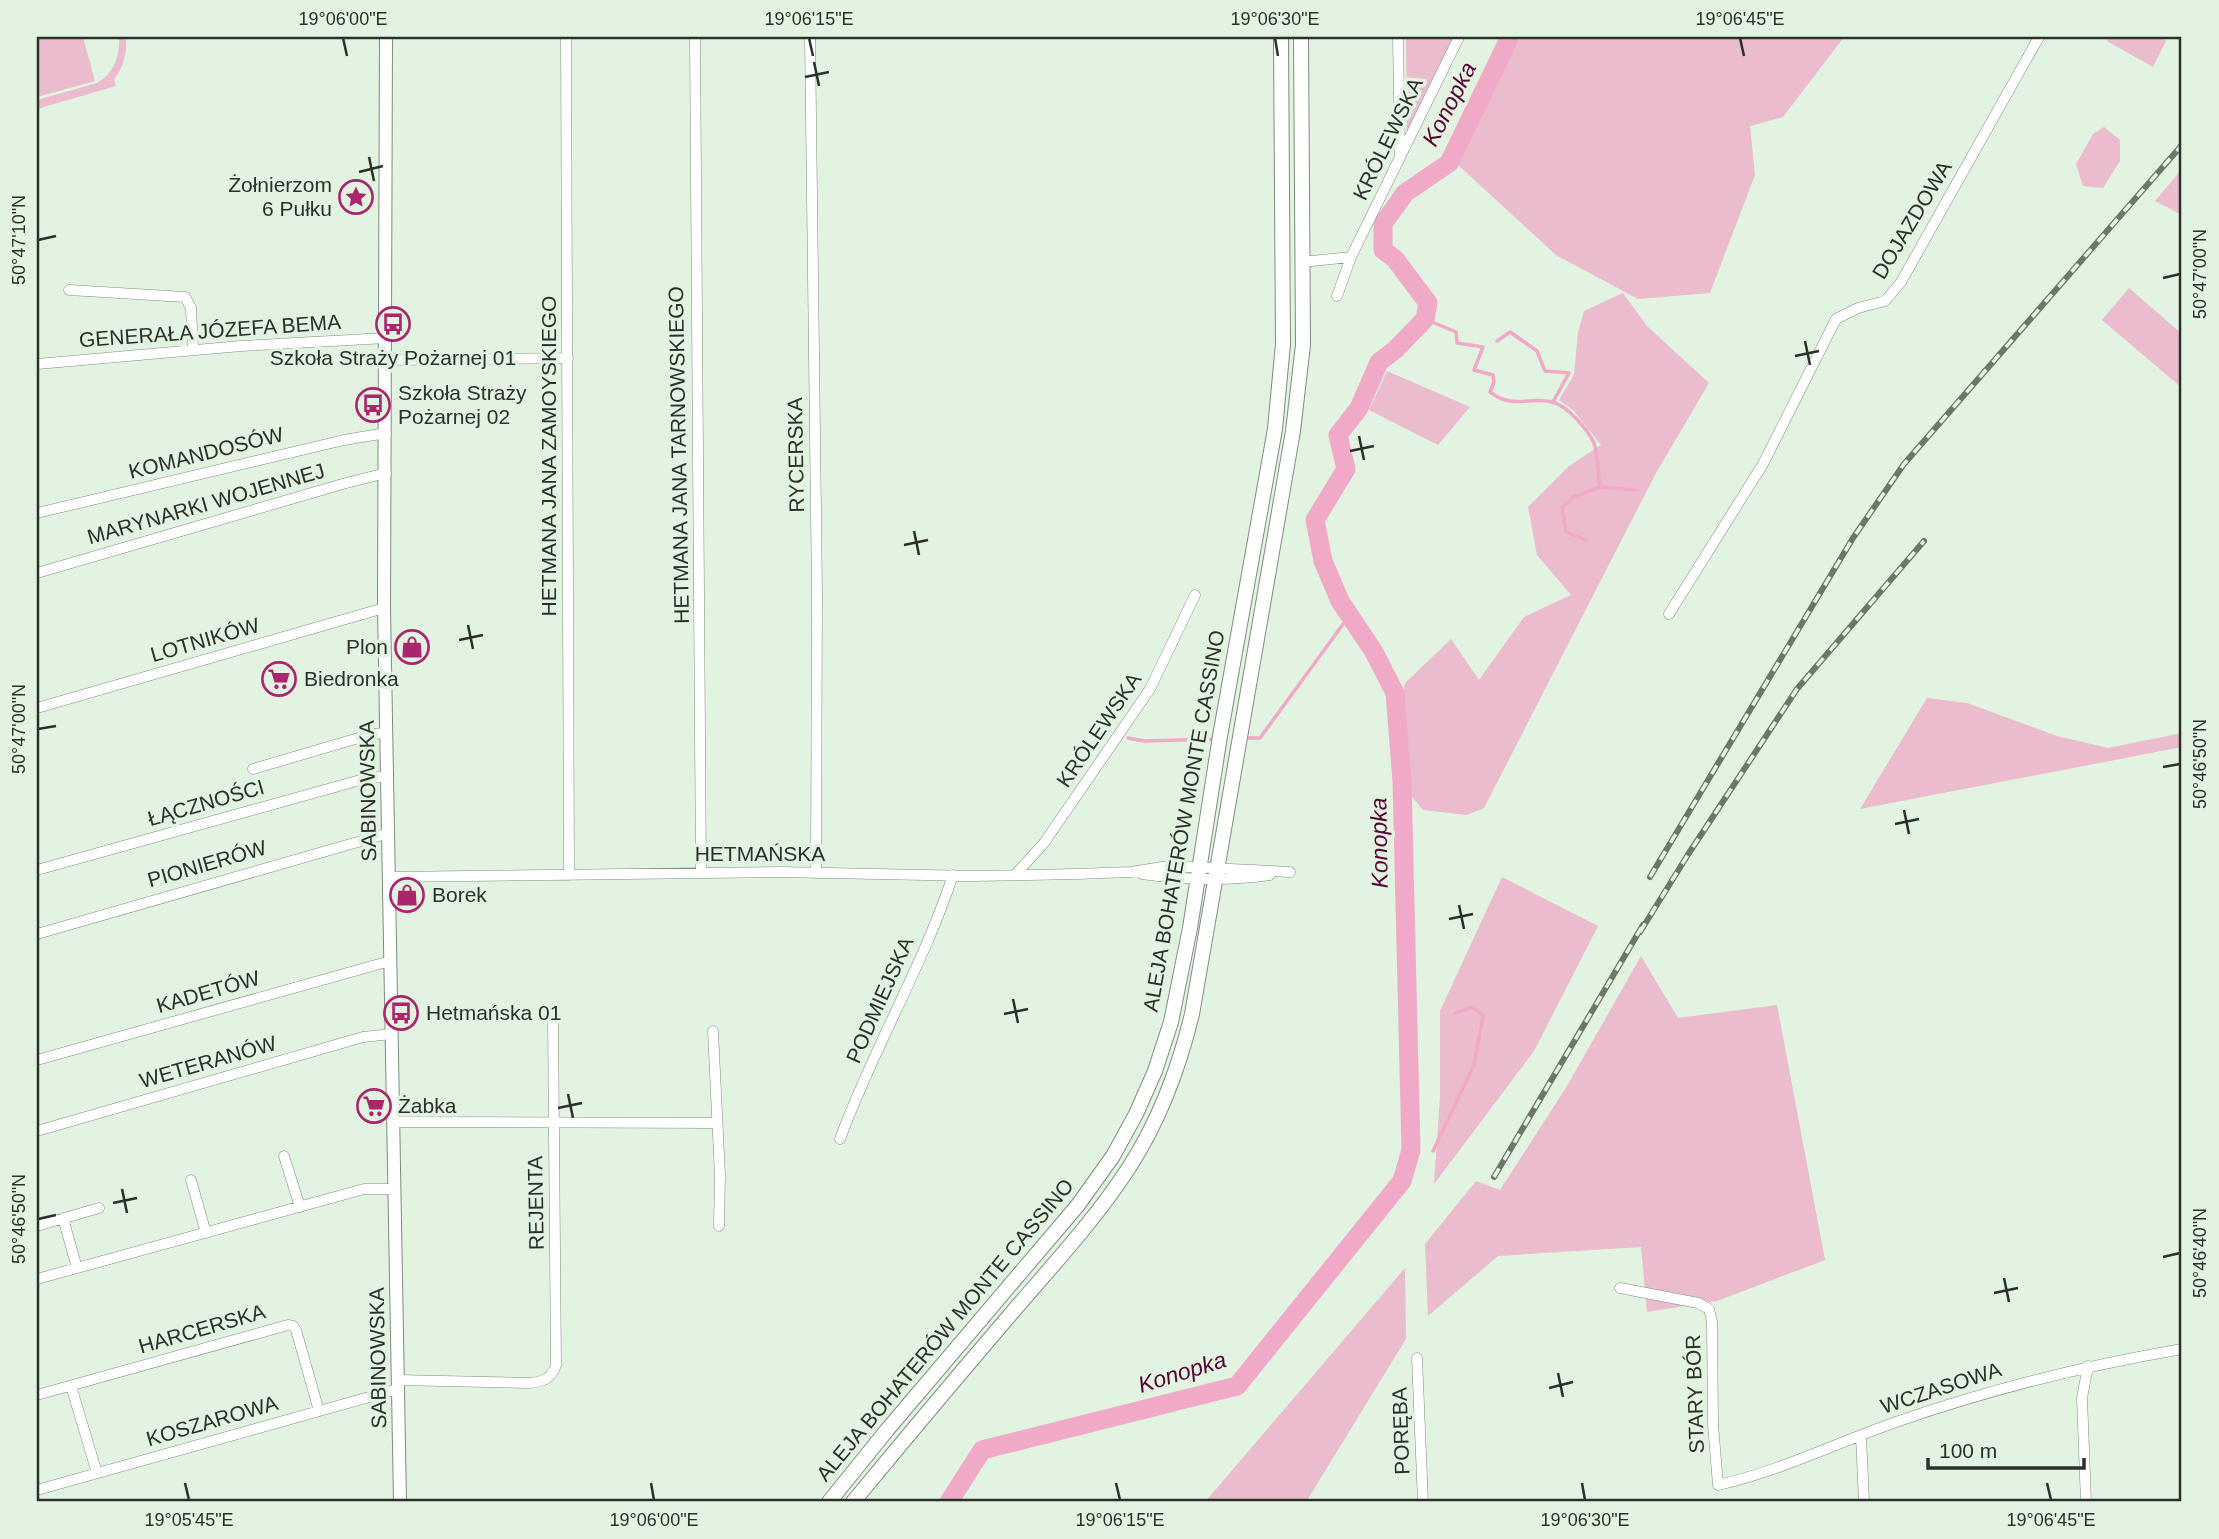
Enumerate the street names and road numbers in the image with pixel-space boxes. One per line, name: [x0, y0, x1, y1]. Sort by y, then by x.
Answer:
street label: KRÓLEWSKA: [1348, 74, 1427, 204]
street label: DOJAZDOWA: [1867, 157, 1956, 283]
street label: HETMANA JANA TARNOWSKIEGO: [664, 286, 693, 624]
street label: HETMANA JANA ZAMOYSKIEGO: [537, 296, 560, 616]
street label: GENERAŁA JÓZEFA BEMA: [78, 310, 342, 351]
street label: RYCERSKA: [783, 397, 808, 513]
street label: KOMANDOSÓW: [126, 422, 286, 483]
street label: MARYNARKI WOJENNEJ: [85, 459, 327, 548]
street label: LOTNIKÓW: [148, 613, 262, 666]
street label: ALEJA BOHATERÓW MONTE CASSINO: [1139, 628, 1228, 1013]
street label: KRÓLEWSKA: [1052, 668, 1145, 791]
street label: SABINOWSKA: [355, 720, 380, 862]
street label: ŁĄCZNOŚCI: [145, 775, 267, 830]
street label: PIONIERÓW: [145, 836, 269, 891]
street label: HETMAŃSKA: [695, 842, 825, 865]
street label: PODMIEJSKA: [842, 933, 918, 1066]
street label: KADETÓW: [154, 966, 262, 1017]
street label: WETERANÓW: [137, 1031, 279, 1092]
street label: REJENTA: [523, 1156, 548, 1250]
street label: ALEJA BOHATERÓW MONTE CASSINO: [811, 1174, 1078, 1485]
street label: SABINOWSKA: [365, 1287, 390, 1429]
street label: HARCERSKA: [136, 1299, 268, 1358]
street label: STARY BÓR: [1681, 1334, 1708, 1454]
street label: WCZASOWA: [1878, 1357, 2004, 1418]
street label: PORĘBA: [1387, 1387, 1414, 1475]
street label: KOSZAROWA: [143, 1391, 280, 1450]

